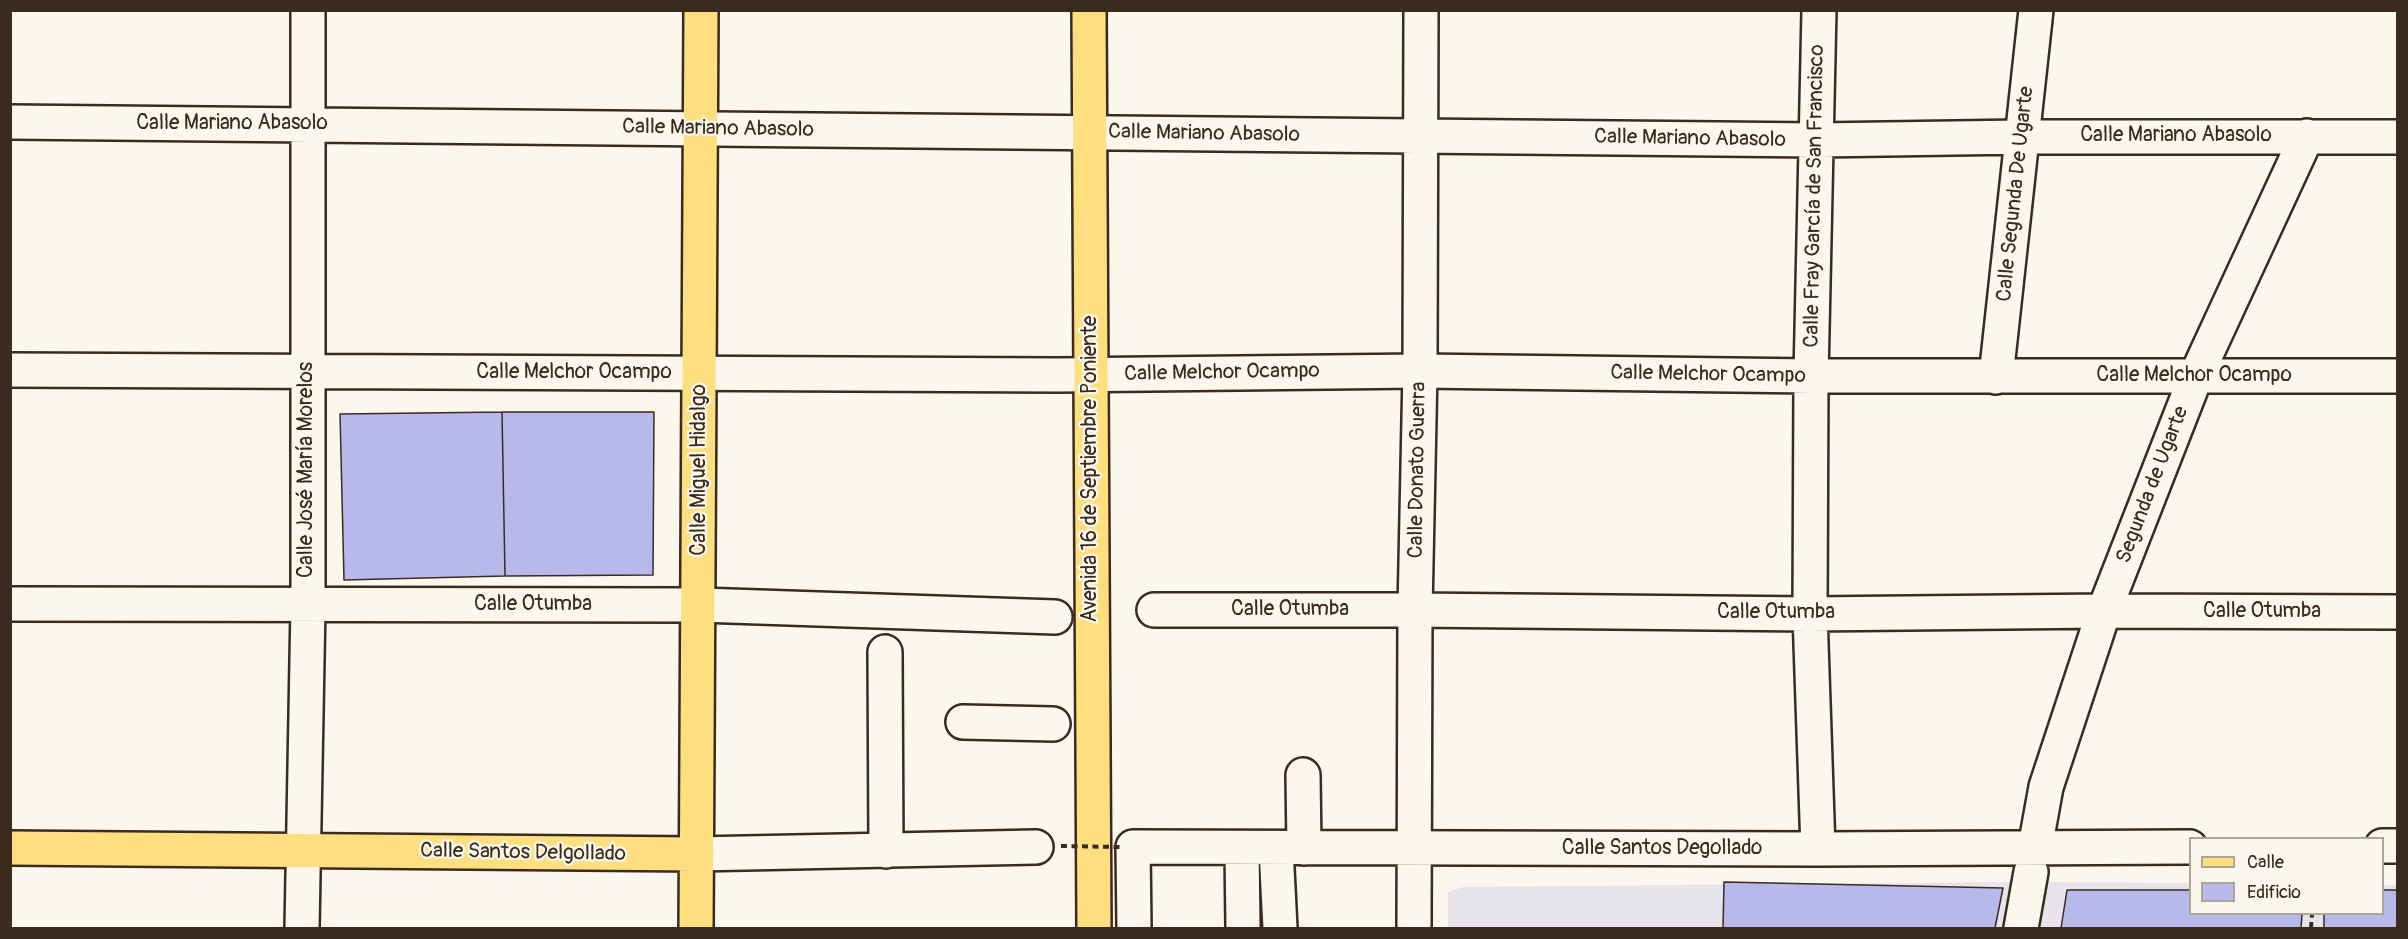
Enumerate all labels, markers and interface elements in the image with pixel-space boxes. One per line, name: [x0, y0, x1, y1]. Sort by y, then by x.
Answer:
street label: Calle Fray García de San Francisco: [1800, 44, 1830, 348]
street label: Calle Segunda De Ugarte: [1992, 85, 2040, 303]
street label: Calle Mariano Abasolo: [136, 111, 328, 137]
street label: Calle Mariano Abasolo: [622, 115, 814, 143]
street label: Calle Mariano Abasolo: [1108, 120, 1300, 148]
street label: Calle Mariano Abasolo: [2080, 123, 2272, 149]
street label: Calle Mariano Abasolo: [1594, 125, 1786, 153]
street label: Avenida 16 de Septiembre Poniente: [1078, 316, 1104, 622]
street label: Calle Melchor Ocampo: [1124, 359, 1320, 387]
street label: Calle Melchor Ocampo: [476, 360, 672, 386]
street label: Calle Melchor Ocampo: [1610, 361, 1806, 389]
street label: Calle José María Morelos: [294, 362, 320, 578]
street label: Calle Melchor Ocampo: [2096, 363, 2292, 389]
street label: Calle Donato Guerra: [1404, 381, 1432, 559]
street label: Calle Miguel Hidalgo: [687, 384, 713, 556]
street label: Segunda de Ugarte: [2111, 403, 2195, 567]
street label: Calle Otumba: [474, 592, 592, 618]
street label: Calle Otumba: [1231, 597, 1349, 623]
street label: Calle Otumba: [2203, 599, 2321, 625]
street label: Calle Otumba: [1717, 600, 1835, 626]
street label: Calle Santos Degollado: [1562, 836, 1762, 862]
legend: [2189, 837, 2384, 915]
street label: Calle Santos Delgollado: [420, 839, 626, 867]
text: Calle: [2247, 851, 2284, 874]
text: Edificio: [2247, 881, 2301, 904]

